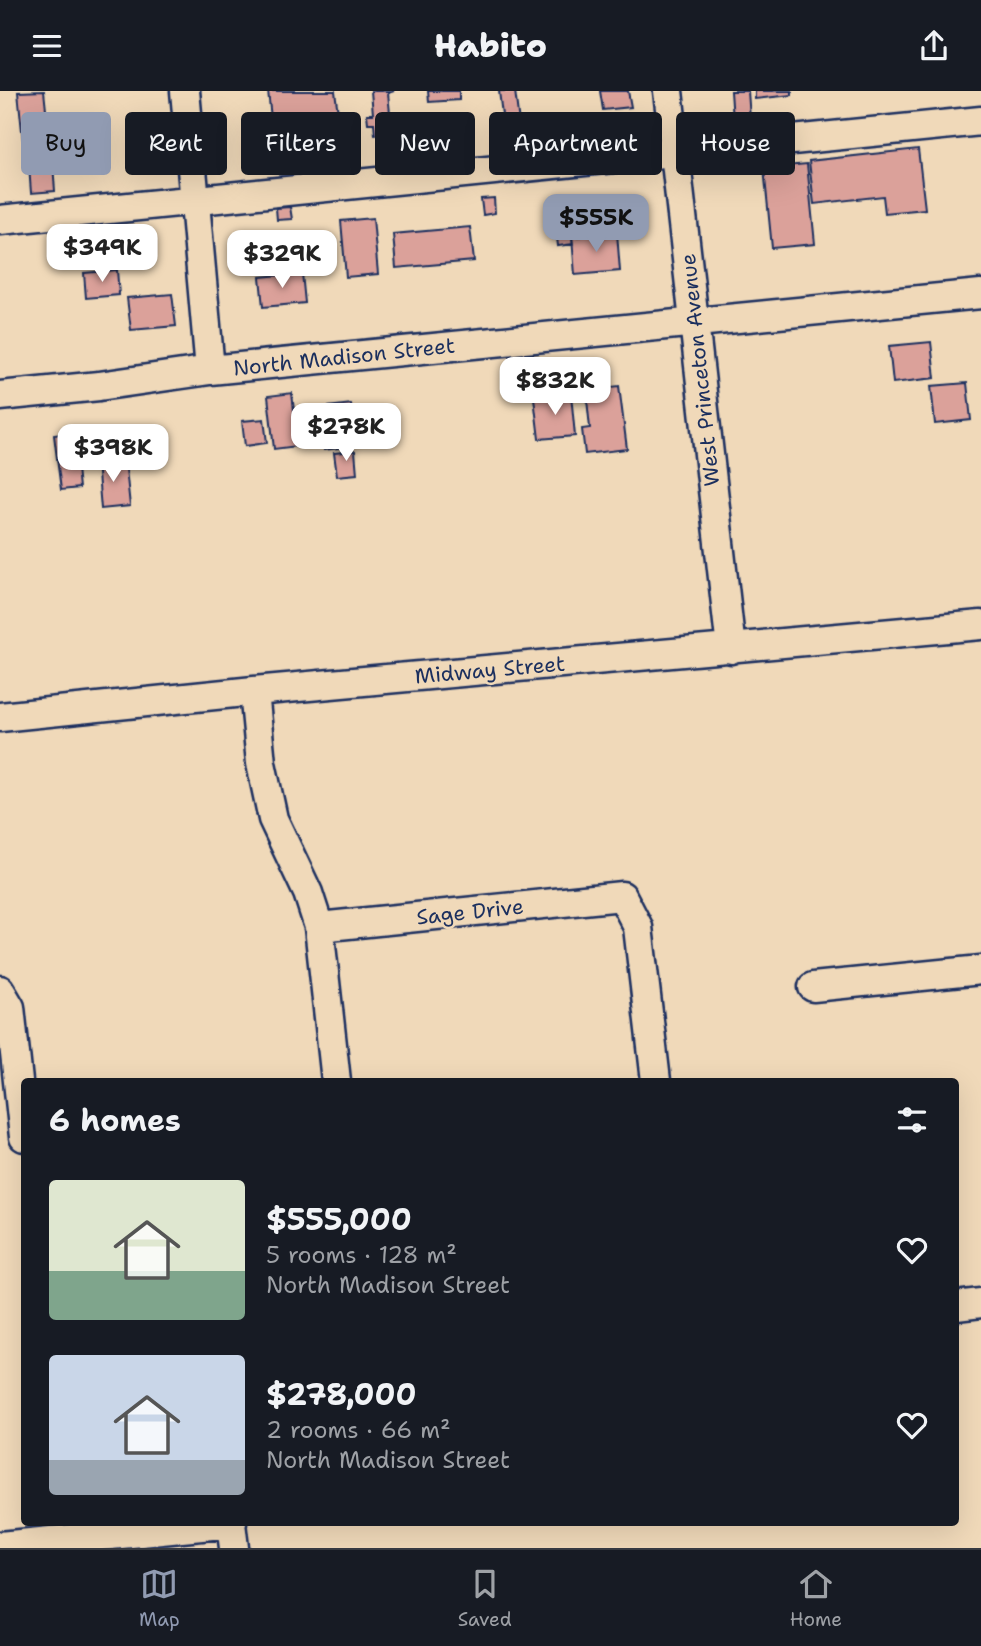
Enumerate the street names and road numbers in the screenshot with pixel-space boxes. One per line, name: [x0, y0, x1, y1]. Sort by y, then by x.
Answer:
street label: West Princeton Avenue: [674, 252, 726, 488]
street label: North Madison Street: [232, 331, 456, 383]
street label: Midway Street: [414, 649, 566, 691]
street label: Sage Drive: [415, 892, 525, 932]

